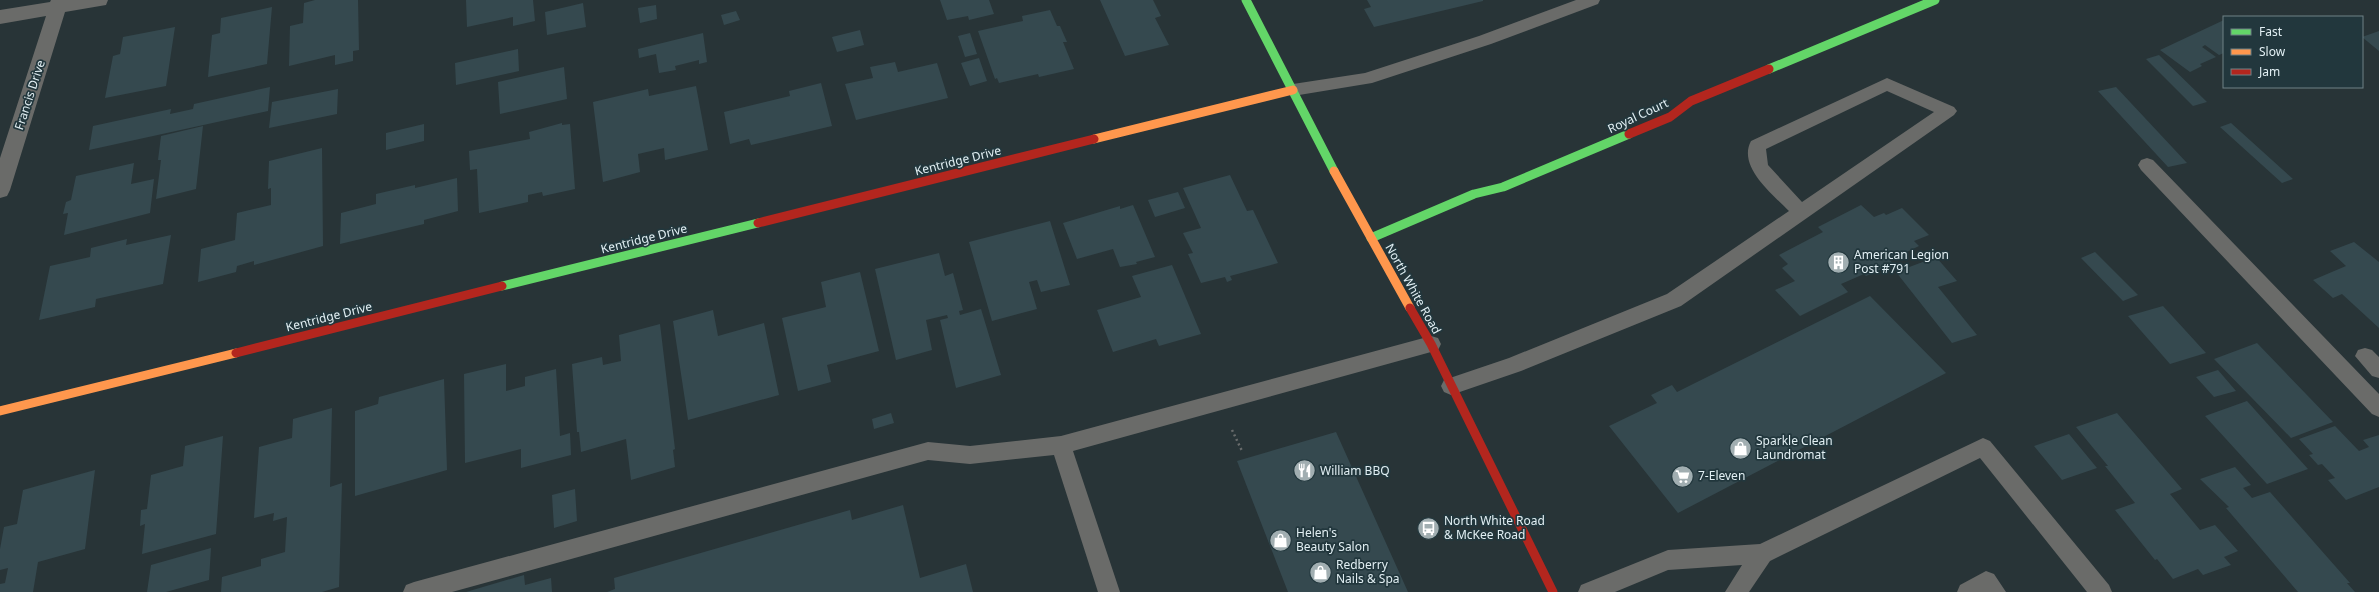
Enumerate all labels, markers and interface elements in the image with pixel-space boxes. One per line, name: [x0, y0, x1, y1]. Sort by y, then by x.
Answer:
legend: [2223, 16, 2363, 88]
text: Fast: [2259, 23, 2283, 40]
text: Slow: [2259, 43, 2286, 60]
street label: Francis Drive: [10, 58, 49, 132]
text: Jam: [2258, 63, 2280, 80]
street label: Royal Court: [1605, 94, 1671, 137]
street label: Kentridge Drive: [913, 142, 1003, 179]
street label: Kentridge Drive: [599, 220, 689, 257]
street label: North White Road: [1382, 240, 1445, 337]
place label: American Legion Post #791: [1854, 246, 1949, 277]
building icon: American Legion Post #791: [1826, 249, 1852, 275]
street label: Kentridge Drive: [284, 298, 374, 335]
place label: Sparkle Clean Laundromat: [1756, 432, 1833, 463]
shop icon: Sparkle Clean Laundromat: [1727, 435, 1753, 461]
restaurant icon: William BBQ: [1291, 458, 1317, 484]
place label: William BBQ: [1320, 462, 1390, 479]
supermarket icon: 7-Eleven: [1669, 463, 1695, 489]
place label: 7-Eleven: [1698, 467, 1745, 484]
place label: North White Road & McKee Road: [1444, 512, 1545, 543]
bus stop icon: North White Road & McKee Road: [1416, 515, 1442, 541]
place label: Helen's Beauty Salon: [1296, 524, 1369, 555]
shop icon: Helen's Beauty Salon: [1268, 527, 1294, 553]
place label: Redberry Nails & Spa: [1336, 556, 1400, 587]
shop icon: Redberry Nails & Spa: [1308, 559, 1334, 585]

